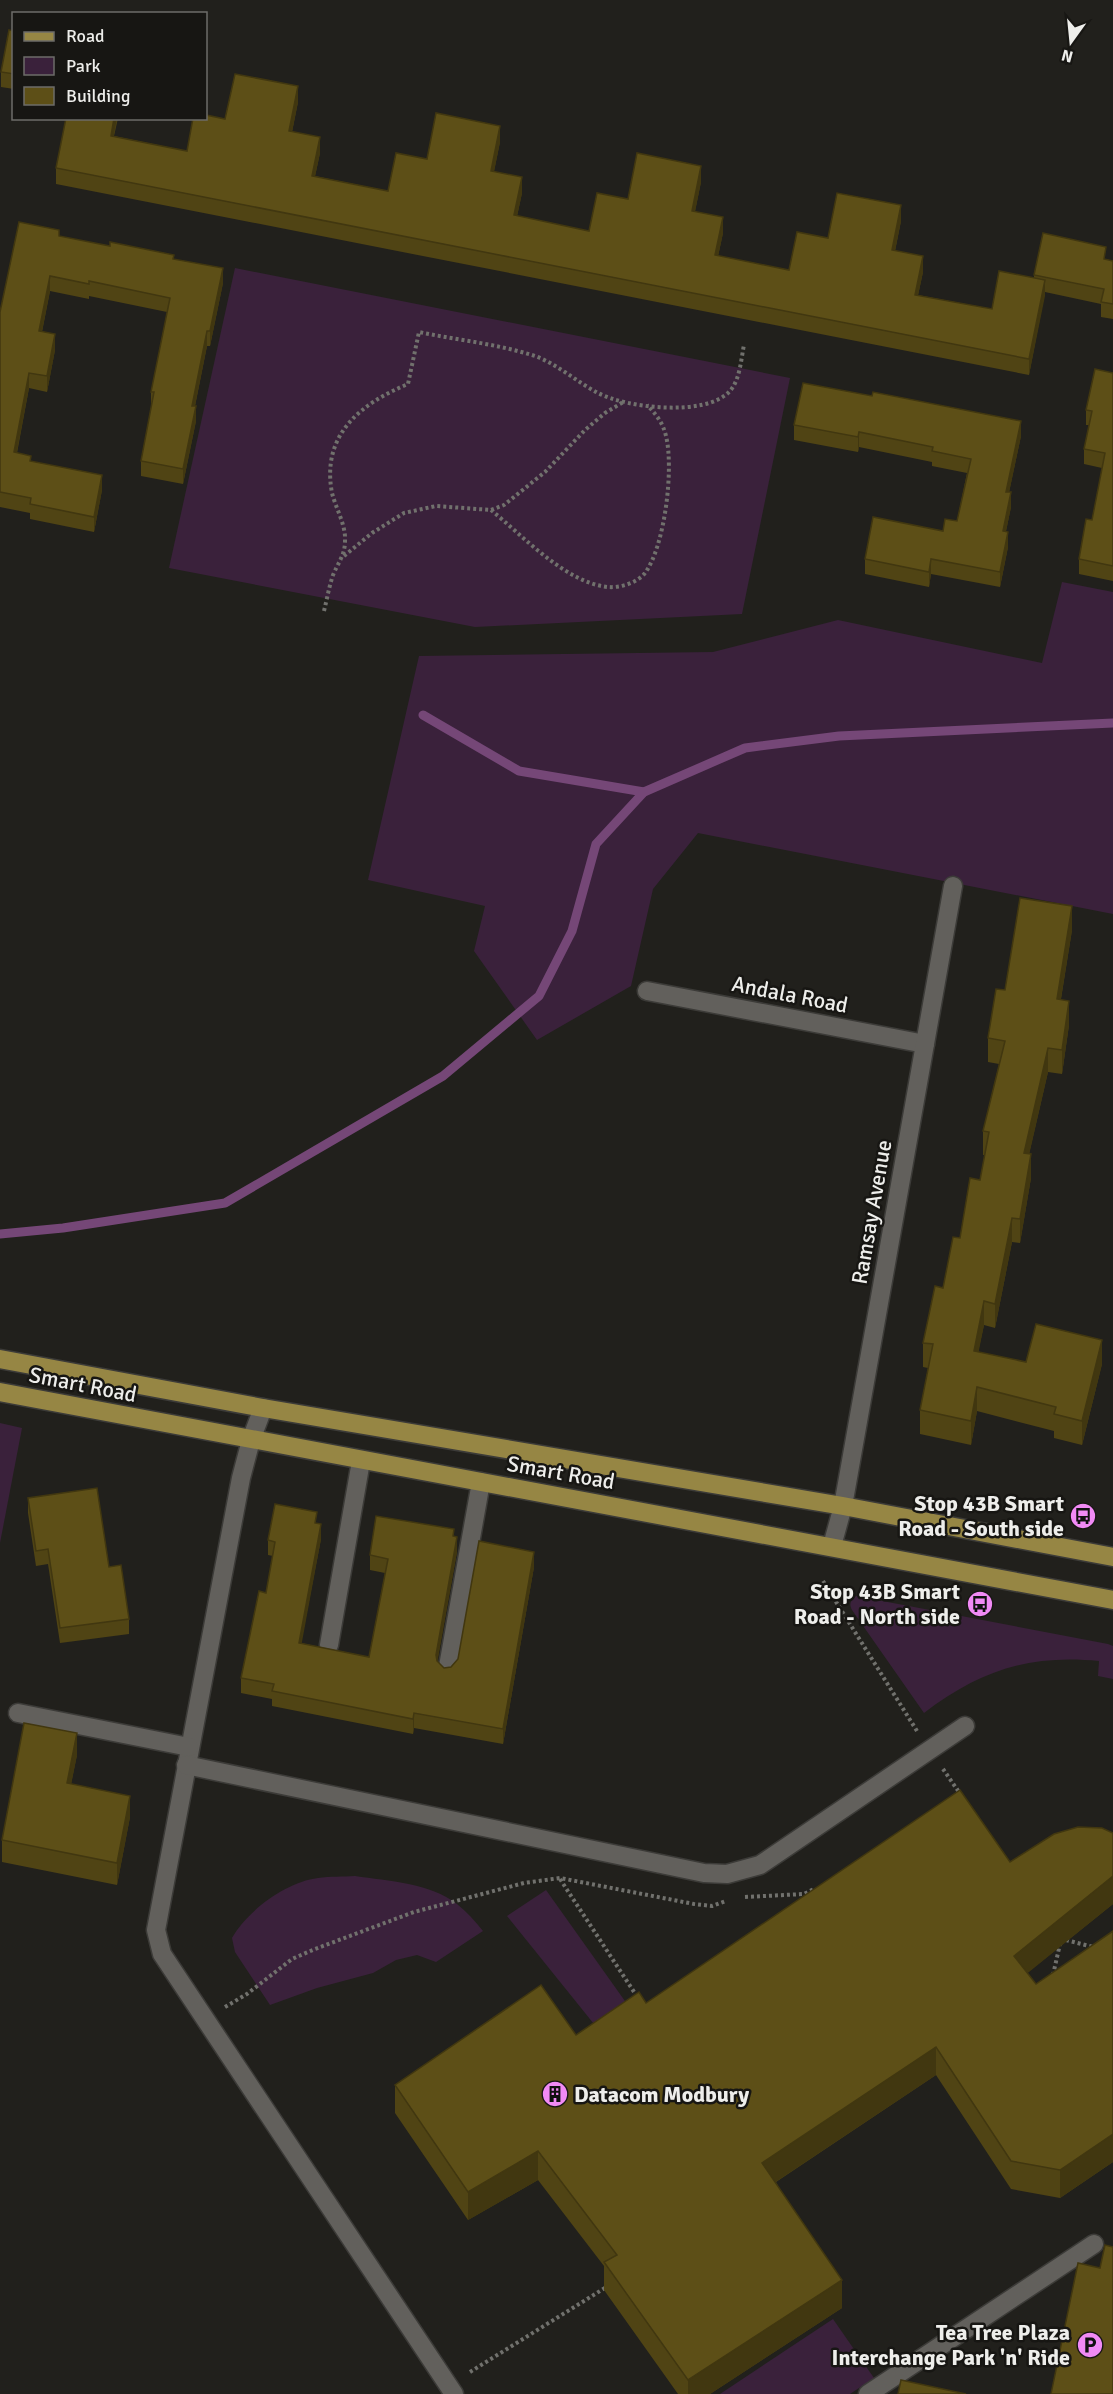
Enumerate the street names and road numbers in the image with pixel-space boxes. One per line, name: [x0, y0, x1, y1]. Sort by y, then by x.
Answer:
street label: Andala Road: [729, 970, 850, 1019]
street label: Ramsay Avenue: [846, 1138, 897, 1286]
street label: Smart Road: [27, 1361, 139, 1408]
street label: Smart Road: [505, 1450, 617, 1495]

